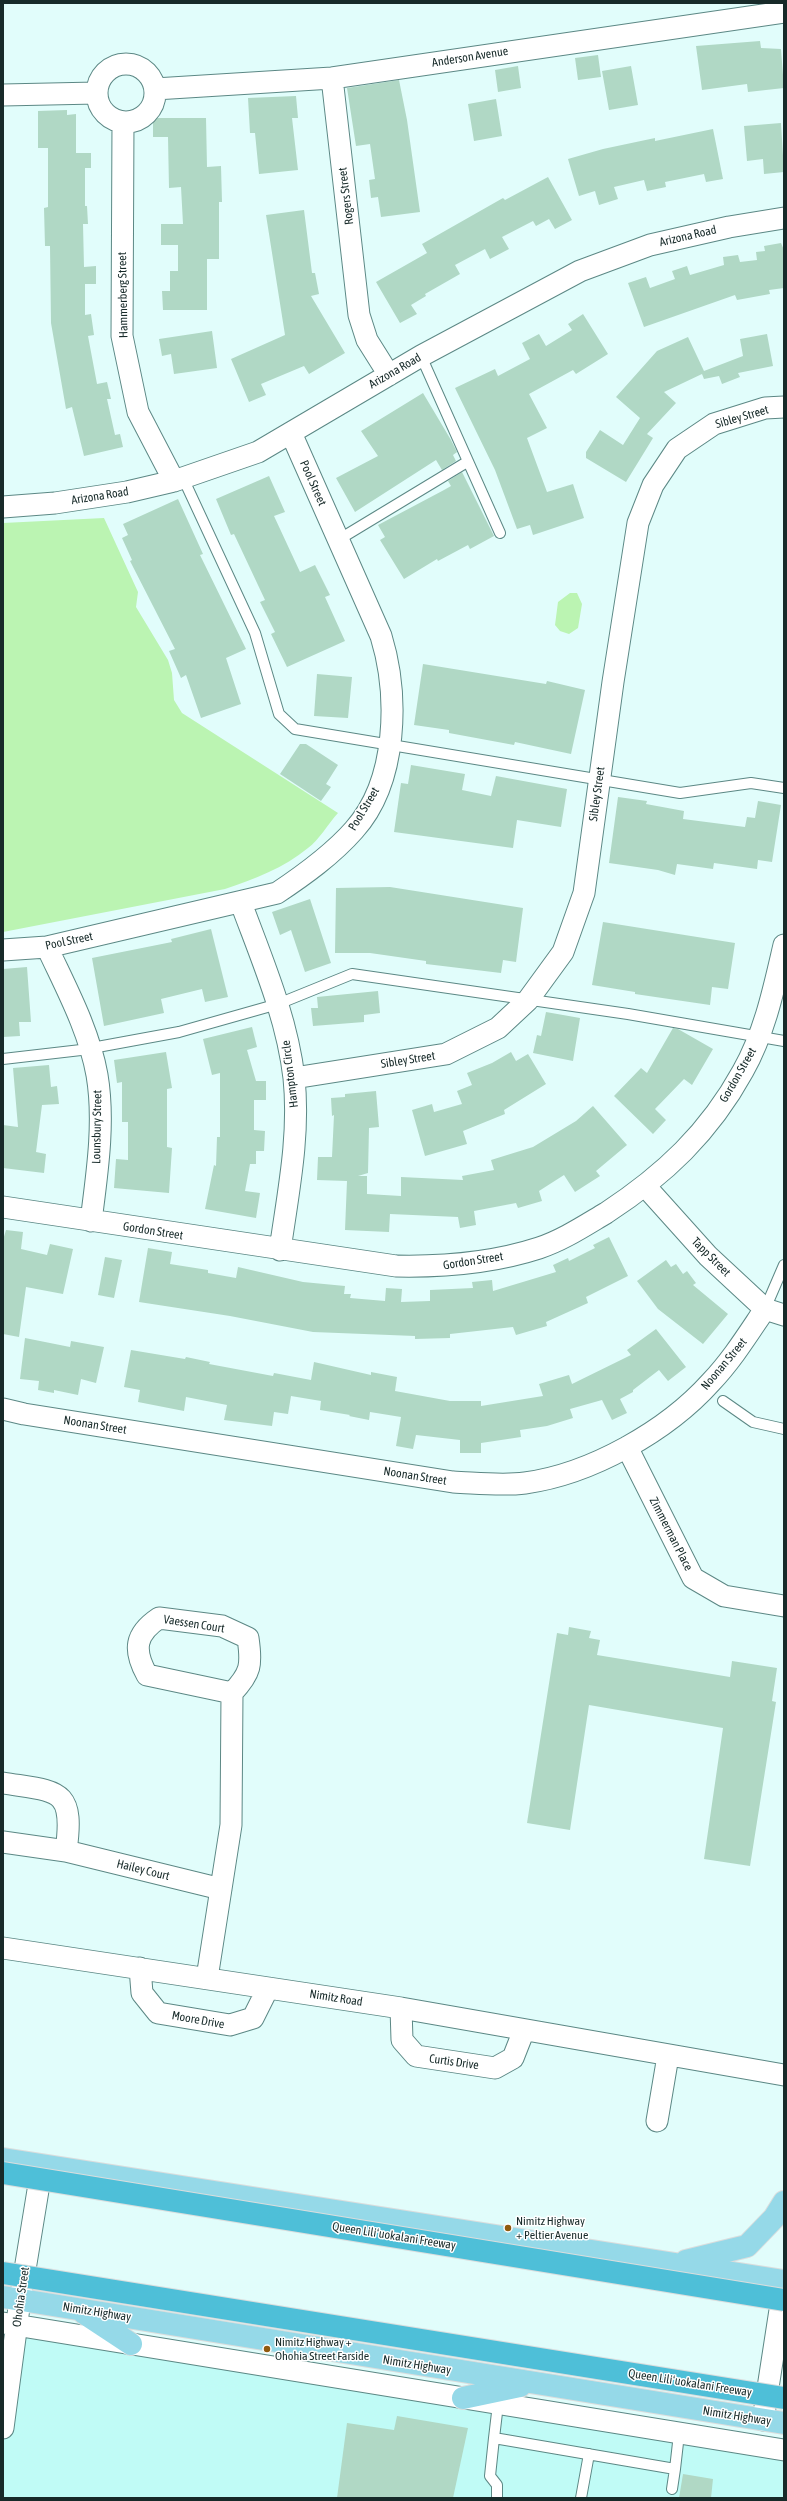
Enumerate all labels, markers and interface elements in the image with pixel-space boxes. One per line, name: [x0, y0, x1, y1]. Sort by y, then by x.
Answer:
street label: Anderson Avenue: [431, 44, 509, 70]
street label: Rogers Street: [335, 166, 357, 226]
street label: Arizona Road: [658, 222, 718, 250]
street label: Hammerberg Street: [115, 252, 131, 338]
street label: Arizona Road: [366, 350, 424, 392]
street label: Sibley Street: [714, 403, 770, 431]
street label: Pool Street: [297, 458, 329, 508]
street label: Arizona Road: [70, 484, 130, 508]
street label: Sibley Street: [586, 766, 608, 822]
street label: Pool Street: [345, 785, 383, 833]
street label: Pool Street: [44, 929, 94, 953]
street label: Hampton Circle: [279, 1039, 301, 1109]
street label: Gordon Street: [717, 1045, 759, 1105]
street label: Sibley Street: [380, 1049, 436, 1071]
street label: Lounsbury Street: [89, 1090, 105, 1164]
street label: Gordon Street: [122, 1219, 184, 1243]
street label: Tapp Street: [688, 1234, 734, 1280]
street label: Gordon Street: [442, 1249, 504, 1273]
street label: Noonan Street: [698, 1335, 750, 1393]
street label: Noonan Street: [62, 1413, 128, 1437]
street label: Noonan Street: [382, 1464, 448, 1488]
street label: Zimmerman Place: [646, 1495, 696, 1573]
street label: Vaessen Court: [162, 1612, 226, 1636]
street label: Hailey Court: [115, 1856, 171, 1884]
street label: Nimitz Road: [308, 1987, 364, 2009]
street label: Moore Drive: [171, 2008, 225, 2032]
street label: Curtis Drive: [428, 2051, 480, 2073]
place label: Nimitz Highway + Peltier Avenue: [516, 2214, 588, 2242]
street label: Queen Liliʻuokalani Freeway: [331, 2219, 457, 2253]
marker: Nimitz Highway + Peltier Avenue: [503, 2223, 513, 2233]
street label: Ohohia Street: [10, 2266, 32, 2328]
street label: Nimitz Highway: [62, 2299, 132, 2325]
place label: Nimitz Highway + Ohohia Street Farside: [275, 2335, 369, 2363]
marker: Nimitz Highway + Ohohia Street Farside: [262, 2344, 272, 2354]
street label: Nimitz Highway: [382, 2352, 452, 2378]
street label: Queen Liliʻuokalani Freeway: [627, 2366, 753, 2400]
street label: Nimitz Highway: [702, 2403, 772, 2429]

